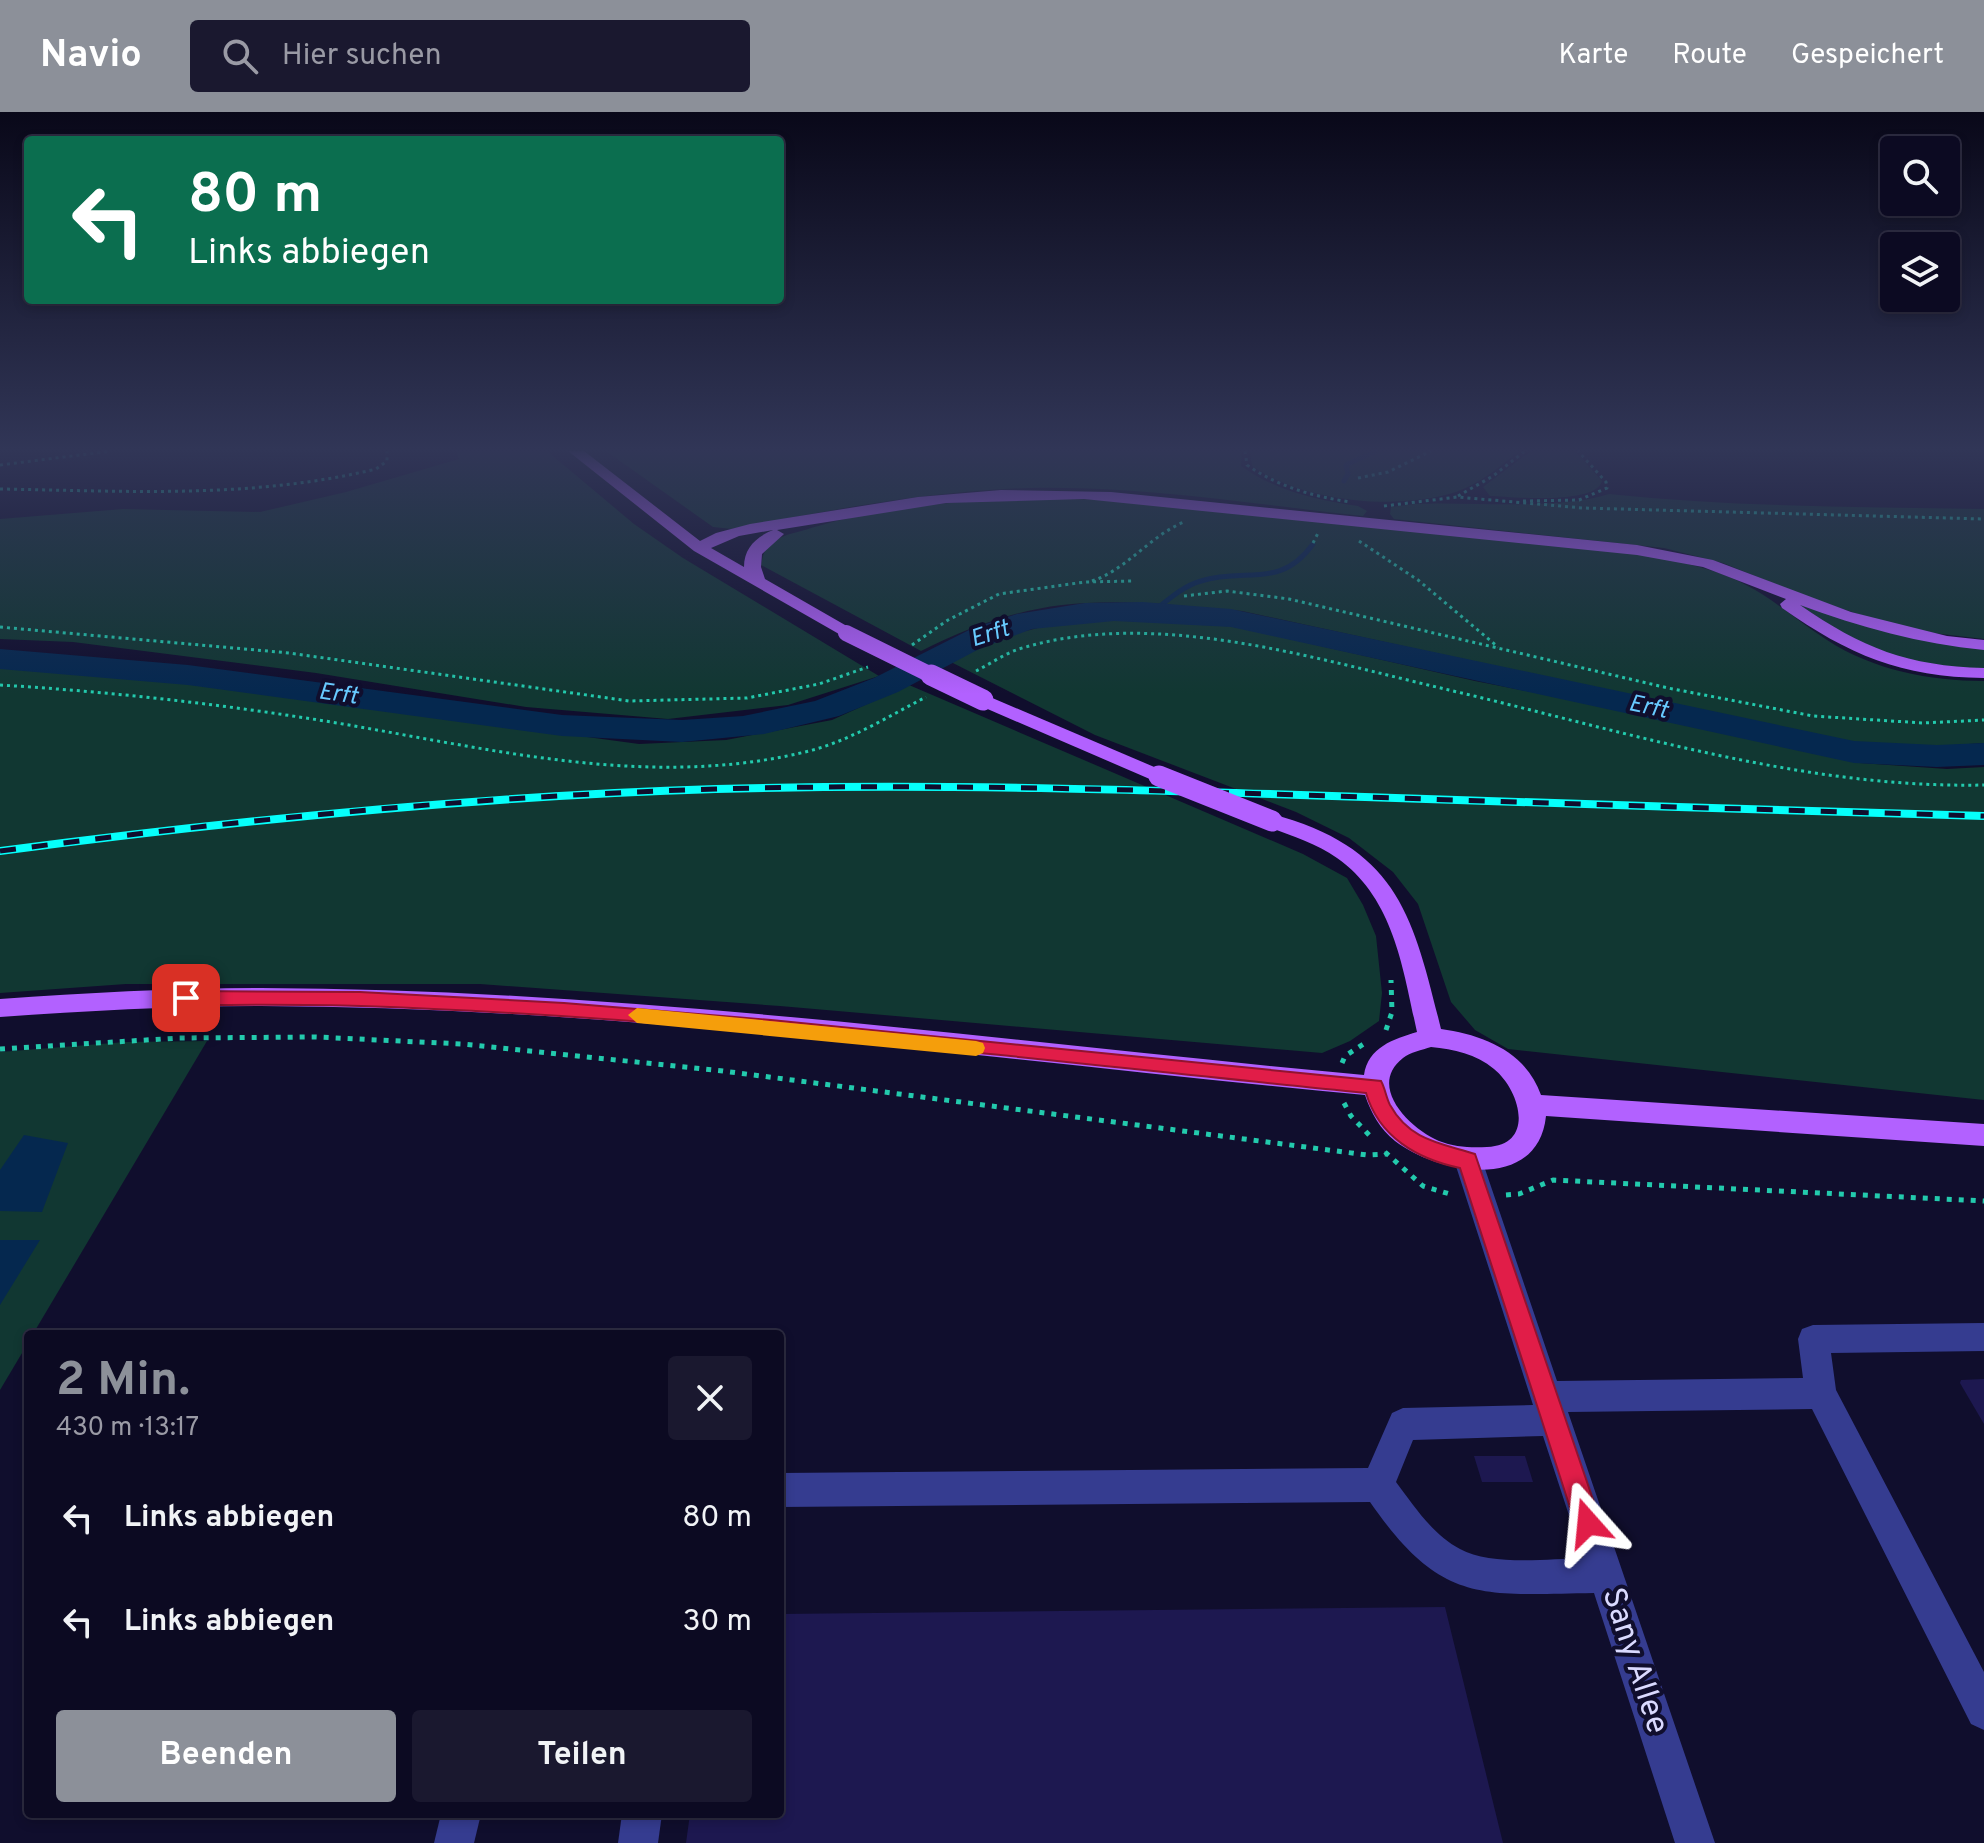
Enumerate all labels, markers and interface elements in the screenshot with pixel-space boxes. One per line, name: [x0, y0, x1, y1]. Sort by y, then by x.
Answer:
search box: [190, 20, 750, 92]
text: Navio: [40, 32, 142, 81]
icon: search: [218, 34, 262, 78]
text: Hier suchen: [282, 38, 442, 75]
text: Karte: [1558, 38, 1628, 74]
text: Route: [1672, 38, 1747, 74]
text: Gespeichert: [1791, 38, 1944, 74]
map controls: [1880, 136, 1960, 312]
button: search: [1880, 136, 1960, 216]
text: 80 m: [188, 162, 322, 232]
icon: left: [56, 168, 160, 272]
text: Links abbiegen: [188, 231, 430, 277]
button: layers: [1880, 232, 1960, 312]
water label: Erft: [967, 614, 1015, 655]
water label: Erft: [316, 677, 361, 713]
water label: Erft: [1626, 689, 1672, 727]
pin: [152, 964, 220, 1032]
icon: arrive: [164, 976, 208, 1020]
text: 2 Min.: [56, 1352, 190, 1412]
button: close: [668, 1356, 752, 1440]
text: 430 m · 13:17: [56, 1412, 199, 1445]
position arrow: [1546, 1481, 1630, 1565]
icon: left: [56, 1496, 100, 1540]
text: Links abbiegen: [124, 1500, 334, 1537]
text: 80 m: [682, 1500, 752, 1537]
street label: Sany Allee: [1592, 1583, 1676, 1739]
icon: left: [56, 1600, 100, 1644]
text: Links abbiegen: [124, 1604, 334, 1641]
text: 30 m: [683, 1604, 752, 1641]
button: Beenden: [56, 1710, 396, 1802]
button: Teilen: [412, 1710, 752, 1802]

